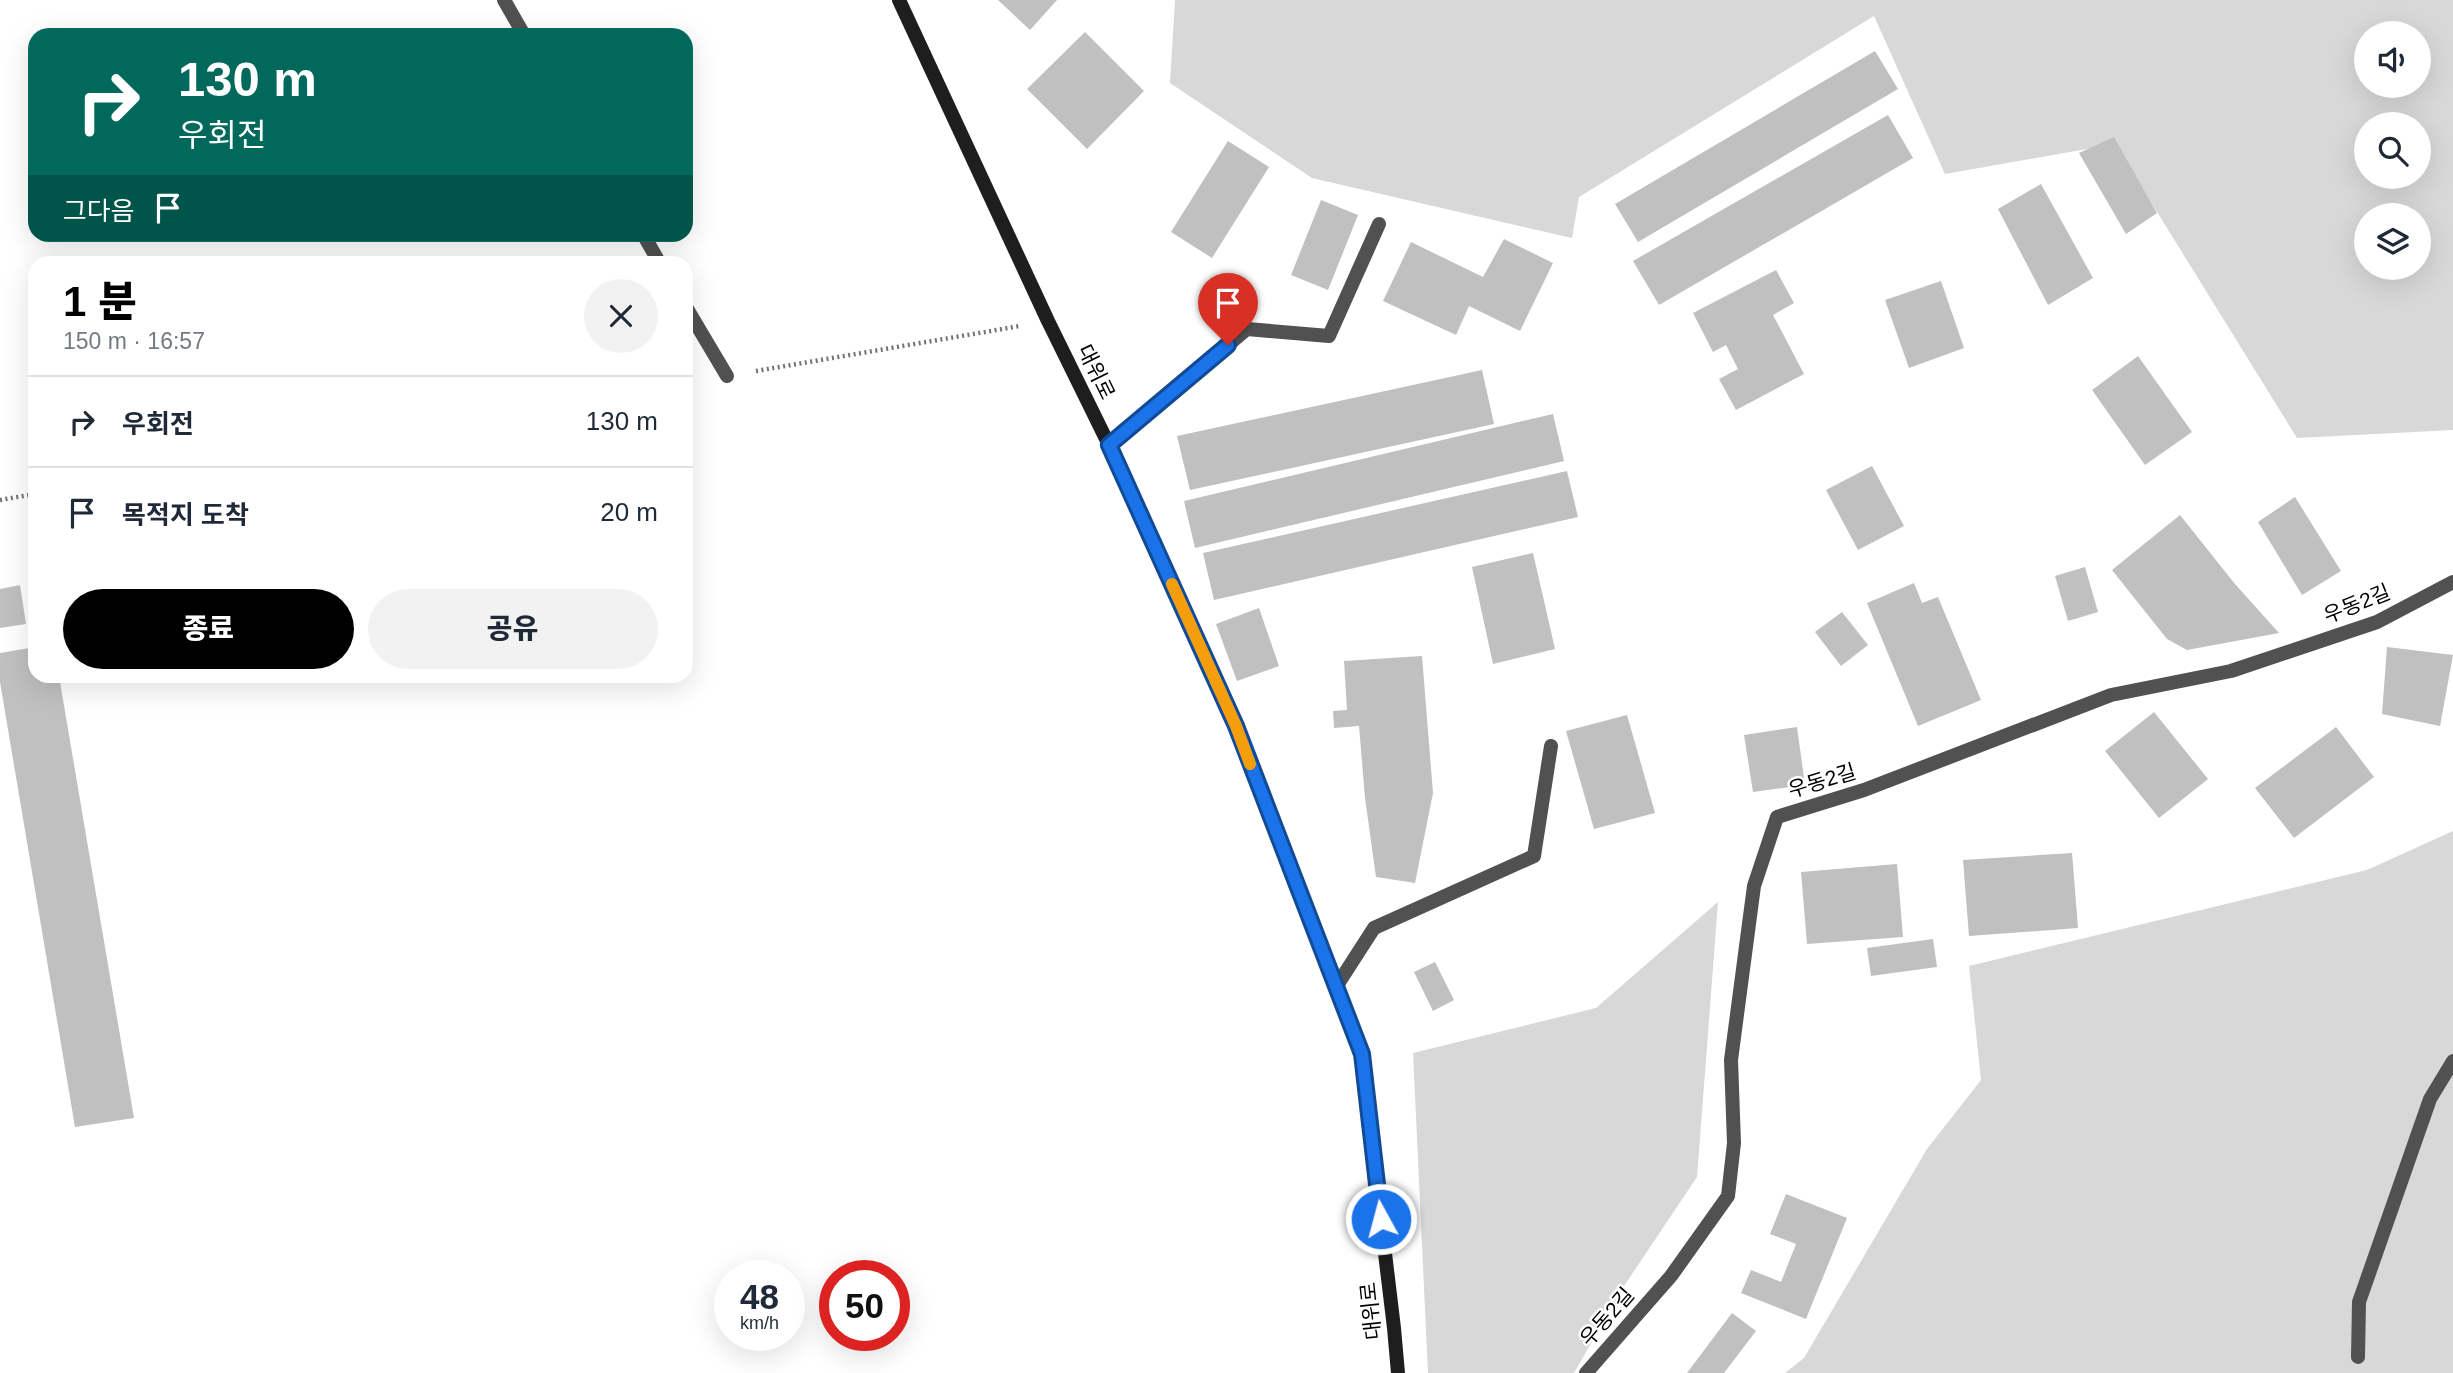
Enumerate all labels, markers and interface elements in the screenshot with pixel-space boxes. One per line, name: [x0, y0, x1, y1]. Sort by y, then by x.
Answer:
map controls: [2354, 21, 2431, 280]
button: sound: [2354, 21, 2431, 98]
text: 130 m: [178, 52, 317, 106]
icon: right: [63, 56, 154, 147]
button: search: [2354, 112, 2431, 189]
text: 우회전: [178, 117, 266, 153]
icon: arrive: [149, 189, 187, 227]
text: 그다음: [63, 196, 135, 226]
button: layers: [2354, 203, 2431, 280]
pin: [1198, 273, 1258, 345]
text: 1 분: [63, 278, 137, 325]
button: close: [584, 279, 658, 353]
icon: arrive: [1209, 284, 1247, 322]
text: 150 m · 16:57: [63, 328, 205, 354]
street label: 대위로: [1073, 341, 1119, 403]
icon: right: [63, 403, 101, 441]
text: 130 m: [586, 406, 658, 436]
text: 우회전: [122, 409, 194, 439]
icon: arrive: [63, 494, 101, 532]
text: 20 m: [600, 497, 658, 527]
text: 목적지 도착: [122, 500, 249, 530]
street label: 우동2길: [2320, 580, 2393, 627]
button: 종료: [63, 589, 354, 669]
button: 공유: [368, 589, 658, 669]
street label: 우동2길: [1785, 759, 1859, 802]
position arrow: [1344, 1182, 1418, 1256]
speed limit sign: 50: [819, 1260, 910, 1351]
text: 48: [740, 1277, 779, 1316]
street label: 대위로: [1356, 1281, 1385, 1341]
street label: 우동2길: [1575, 1283, 1638, 1350]
text: km/h: [740, 1313, 779, 1333]

